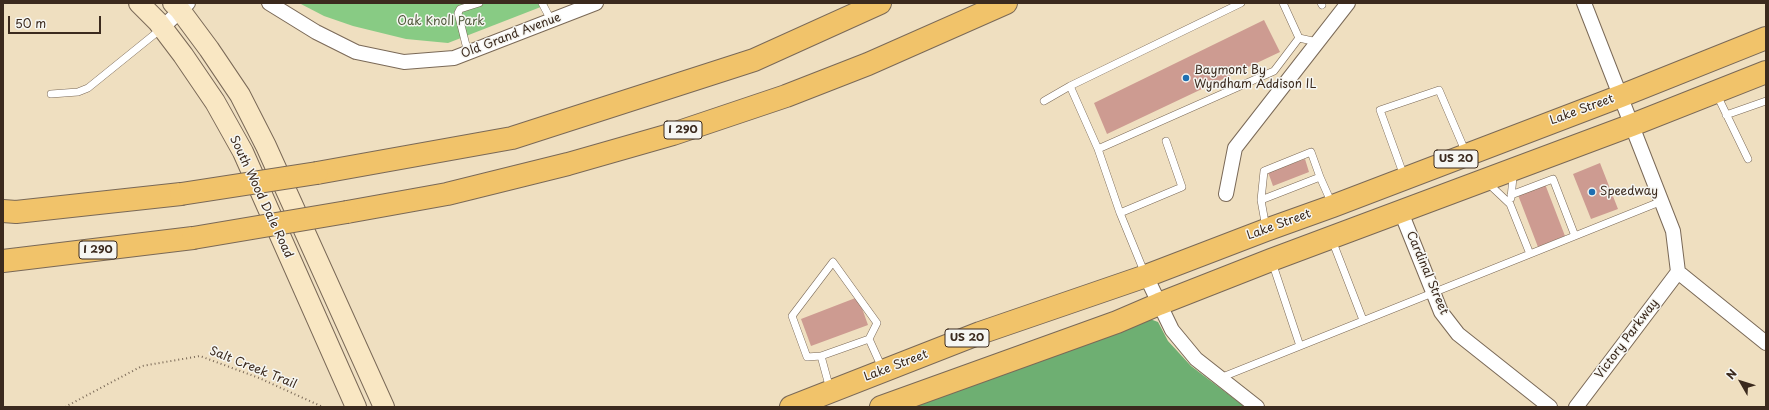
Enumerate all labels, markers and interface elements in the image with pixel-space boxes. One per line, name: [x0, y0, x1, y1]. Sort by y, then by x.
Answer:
scale bar: [10, 8, 103, 34]
street label: Old Grand Avenue: [459, 10, 563, 62]
text: 50 m: [15, 14, 46, 32]
park label: Oak Knoll Park: [397, 15, 485, 29]
place label: Baymont By Wyndham Addison IL: [1194, 64, 1316, 92]
marker: Baymont By Wyndham Addison IL: [1181, 73, 1191, 83]
street label: Lake Street: [1548, 92, 1616, 128]
road number: I 290: [664, 121, 702, 139]
street label: South Wood Dale Road: [226, 133, 296, 261]
road number: US 20: [1434, 150, 1478, 168]
place label: Speedway: [1600, 185, 1658, 199]
marker: Speedway: [1587, 187, 1597, 197]
street label: Lake Street: [1245, 207, 1313, 243]
street label: Cardinal Street: [1403, 229, 1451, 317]
road number: I 290: [79, 241, 117, 259]
street label: Victory Parkway: [1592, 296, 1662, 382]
road number: US 20: [945, 329, 989, 347]
street label: Salt Creek Trail: [207, 344, 299, 392]
street label: Lake Street: [862, 347, 930, 385]
north arrow: [1721, 362, 1761, 402]
text: N: [1722, 365, 1741, 383]

